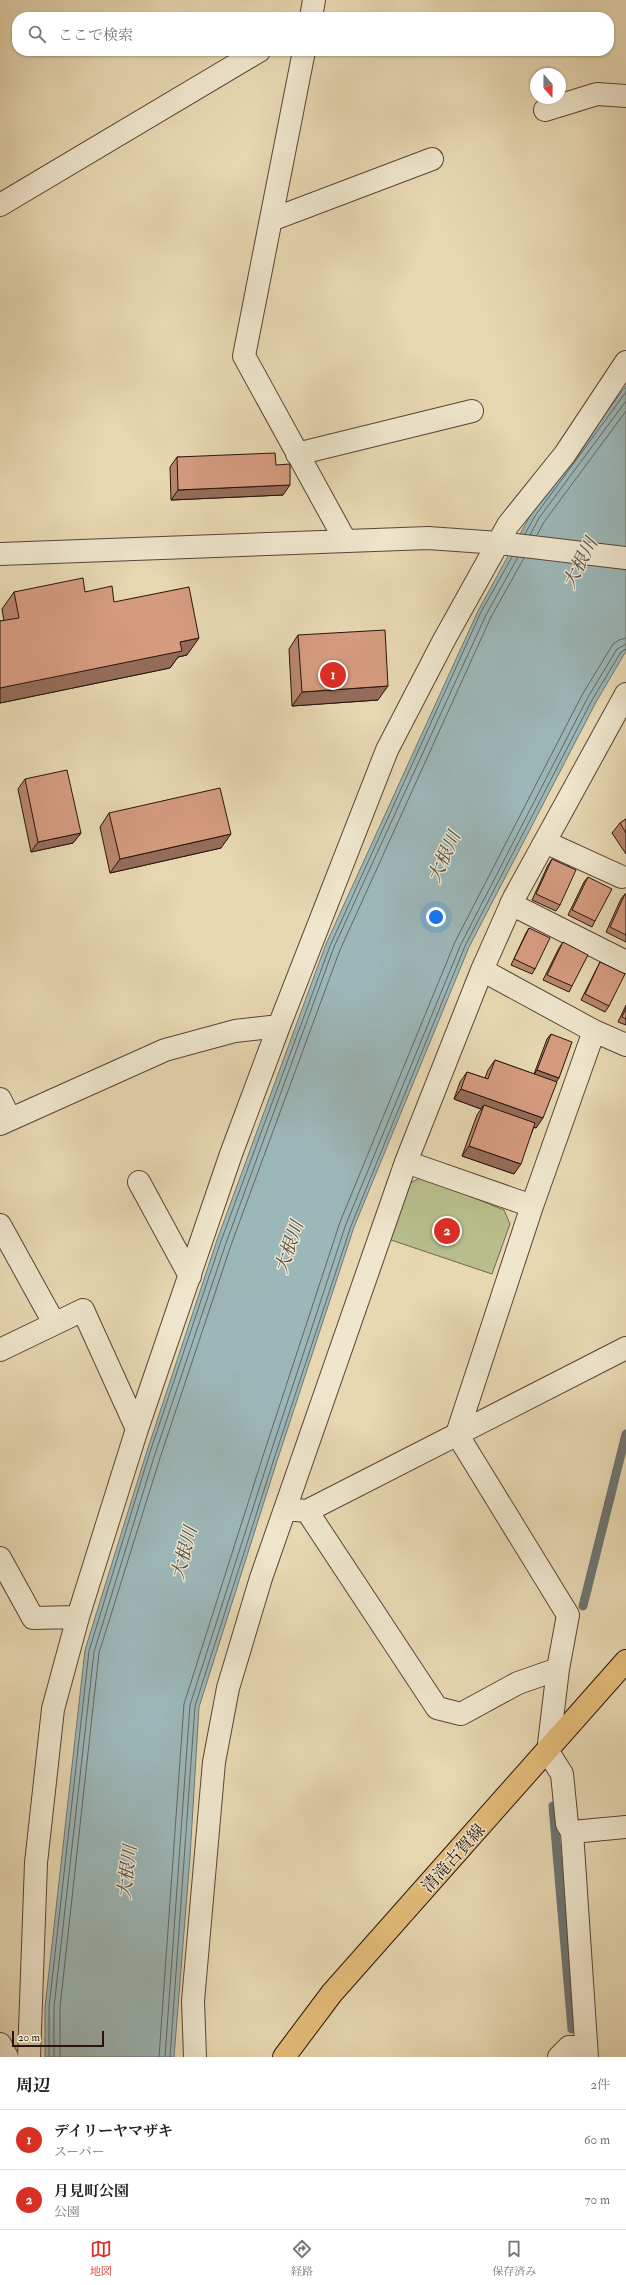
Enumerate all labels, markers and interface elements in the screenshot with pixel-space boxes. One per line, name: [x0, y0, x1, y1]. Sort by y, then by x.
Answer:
search box: [12, 12, 614, 56]
icon: search: [26, 23, 48, 45]
text: ここで検索: [58, 26, 133, 45]
north arrow: [530, 68, 566, 104]
water label: 大根川: [558, 532, 604, 593]
pin: 1: [320, 660, 346, 690]
water label: 大根川: [423, 826, 467, 887]
your location: [426, 907, 446, 927]
water label: 大根川: [270, 1216, 310, 1276]
pin: 2: [434, 1216, 460, 1246]
water label: 大根川: [166, 1522, 203, 1582]
street label: 清滝古賀線: [417, 1820, 490, 1897]
water label: 大根川: [113, 1842, 142, 1900]
scale bar: [12, 2029, 104, 2048]
text: 20 m: [18, 2031, 40, 2044]
text: 周辺: [16, 2075, 50, 2096]
text: 2件: [590, 2077, 610, 2093]
text: デイリーヤマザキ: [54, 2122, 173, 2141]
text: 1: [27, 2132, 31, 2148]
text: 60 m: [584, 2132, 610, 2148]
text: スーパー: [54, 2144, 105, 2160]
text: 月見町公園: [54, 2182, 129, 2201]
text: 2: [26, 2192, 32, 2208]
text: 70 m: [585, 2192, 610, 2208]
text: 公園: [54, 2204, 80, 2220]
tab: 地図: [90, 2238, 112, 2278]
tab: 経路: [291, 2238, 313, 2278]
tab: 保存済み: [492, 2238, 536, 2278]

